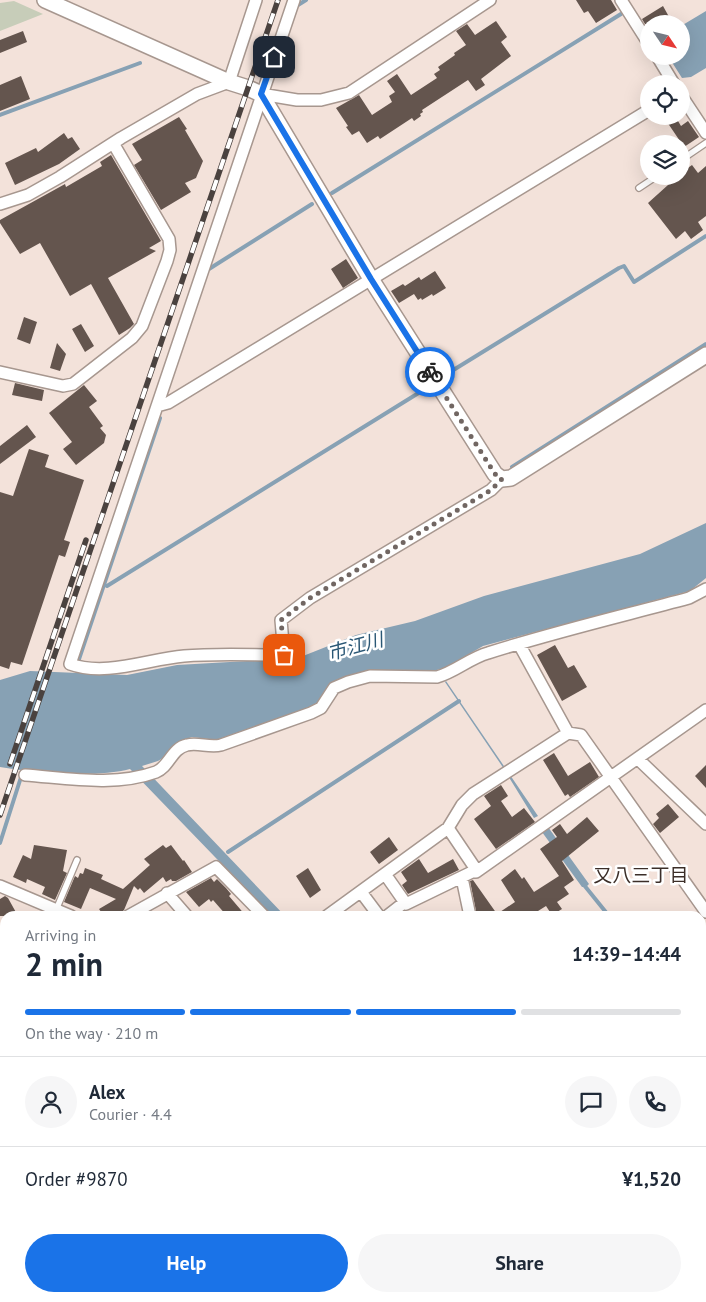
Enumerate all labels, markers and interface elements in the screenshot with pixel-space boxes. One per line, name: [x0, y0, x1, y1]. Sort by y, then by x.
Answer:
north arrow: [640, 15, 690, 65]
map controls: [640, 15, 690, 185]
pin: [253, 36, 295, 78]
icon: home: [260, 43, 288, 71]
button: locate: [640, 75, 690, 125]
button: layers: [640, 135, 690, 185]
courier: [405, 347, 455, 397]
icon: bike: [416, 358, 444, 386]
water label: 市江川: [324, 627, 388, 665]
pin: [263, 634, 305, 676]
icon: bag: [270, 641, 298, 669]
district label: 又八三丁目: [593, 863, 689, 887]
text: Arriving in: [25, 925, 96, 945]
text: 14:39–14:44: [572, 942, 681, 966]
text: 2 min: [25, 943, 103, 985]
text: On the way · 210 m: [25, 1023, 158, 1043]
button: person: [25, 1076, 77, 1128]
button: chat: [565, 1076, 617, 1128]
button: phone: [629, 1076, 681, 1128]
text: Alex: [89, 1080, 125, 1104]
text: Courier · 4.4: [89, 1104, 172, 1124]
text: Order #9870: [25, 1167, 128, 1191]
text: ¥1,520: [622, 1167, 681, 1191]
button: Help: [25, 1234, 348, 1292]
button: Share: [358, 1234, 681, 1292]

